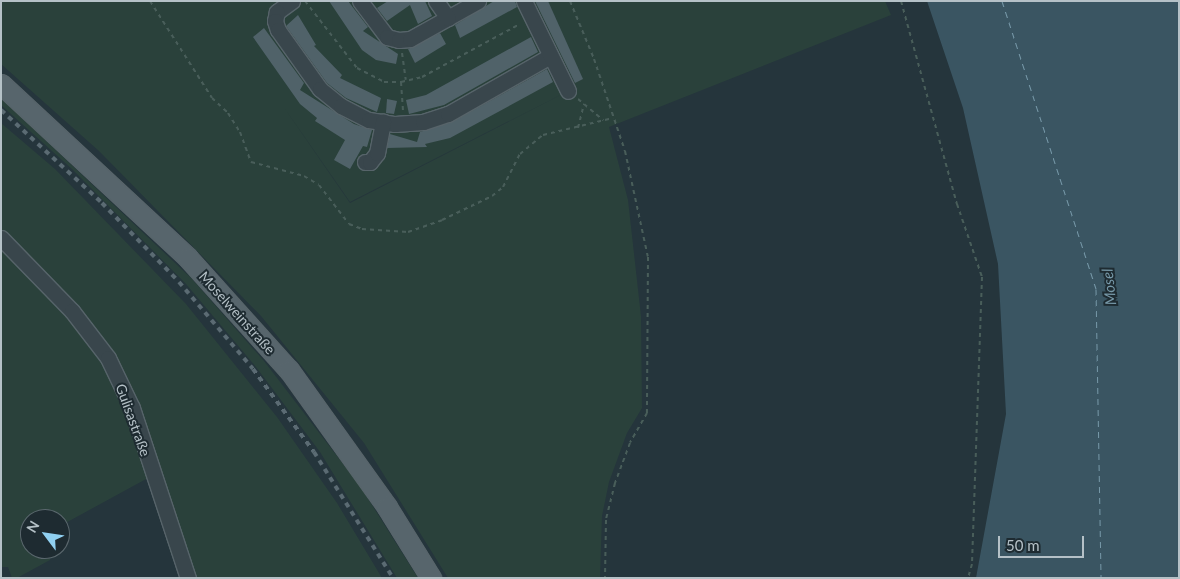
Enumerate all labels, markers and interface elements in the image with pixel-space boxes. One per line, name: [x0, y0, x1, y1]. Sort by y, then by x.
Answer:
street label: Moselweinstraße: [195, 268, 279, 358]
water label: Mosel: [1098, 268, 1120, 306]
street label: Gulisastraße: [112, 381, 154, 459]
north arrow: [20, 509, 70, 559]
text: N: [23, 518, 43, 536]
scale bar: [1000, 526, 1086, 558]
text: 50 m: [1006, 536, 1040, 554]

